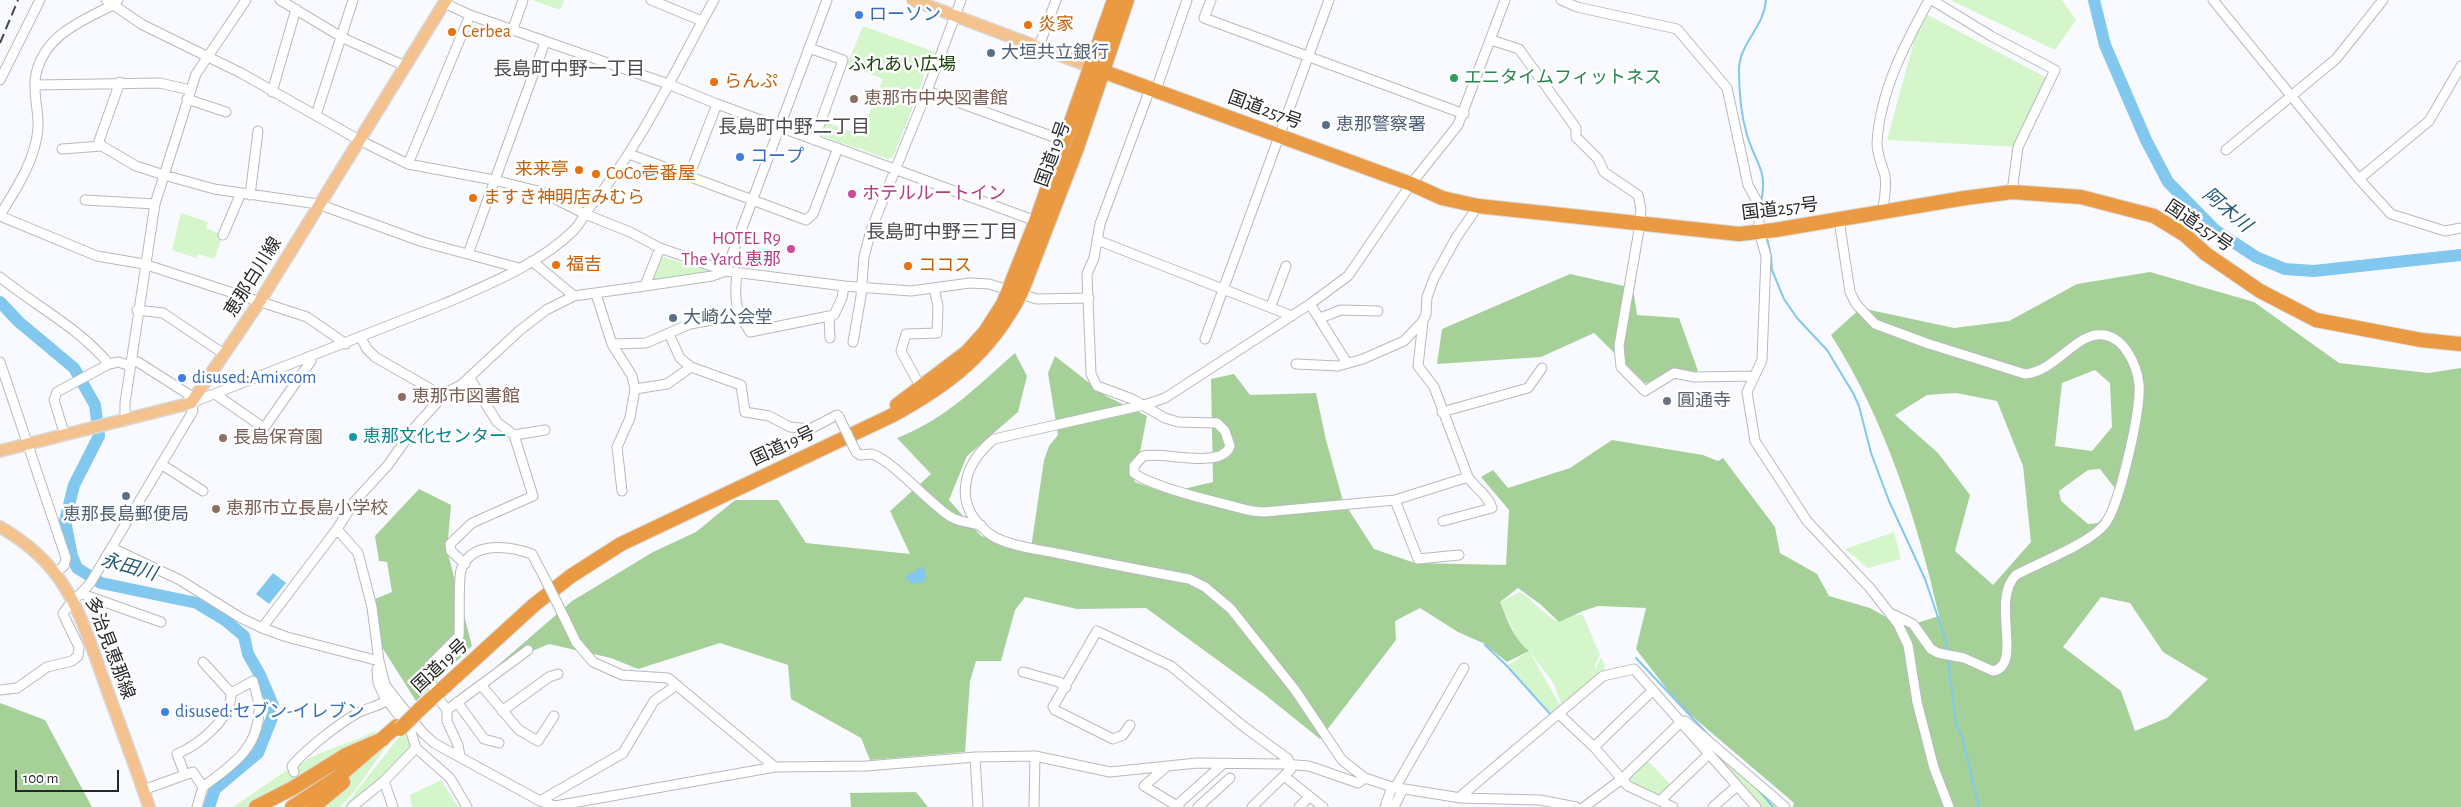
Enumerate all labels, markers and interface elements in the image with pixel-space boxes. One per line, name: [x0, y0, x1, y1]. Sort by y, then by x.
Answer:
place label: ローソン: [869, 4, 941, 26]
marker: ローソン: [853, 9, 865, 21]
place label: 炎家: [1038, 14, 1074, 36]
marker: 炎家: [1022, 19, 1034, 31]
place label: Cerbea: [462, 21, 511, 43]
marker: Cerbea: [446, 26, 458, 38]
place label: 大垣共立銀行: [1001, 42, 1109, 64]
marker: 大垣共立銀行: [985, 47, 997, 59]
park label: ふれあい広場: [848, 54, 956, 76]
district label: 長島町中野一丁目: [493, 58, 645, 80]
place label: エニタイムフィットネス: [1464, 67, 1662, 89]
place label: らんぷ: [724, 71, 778, 93]
marker: エニタイムフィットネス: [1448, 72, 1460, 84]
marker: らんぷ: [708, 76, 720, 88]
street label: 国道257号: [1225, 87, 1305, 133]
place label: 恵那市中央図書館: [864, 88, 1008, 110]
marker: 恵那市中央図書館: [848, 93, 860, 105]
place label: 恵那警察署: [1336, 114, 1426, 136]
district label: 長島町中野二丁目: [718, 116, 870, 138]
street label: 国道19号: [1031, 118, 1075, 190]
marker: 恵那警察署: [1320, 119, 1332, 131]
place label: コープ: [750, 146, 804, 168]
marker: コープ: [734, 151, 746, 163]
place label: 来来亭: [515, 159, 569, 181]
place label: CoCo壱番屋: [606, 163, 696, 185]
marker: 来来亭: [573, 164, 585, 176]
marker: CoCo壱番屋: [590, 168, 602, 180]
place label: ホテルルートイン: [862, 183, 1006, 205]
water label: 阿木川: [2198, 183, 2256, 237]
place label: ますき神明店みむら: [483, 187, 645, 209]
marker: ホテルルートイン: [846, 188, 858, 200]
marker: ますき神明店みむら: [467, 192, 479, 204]
street label: 国道257号: [1740, 194, 1820, 224]
street label: 国道257号: [2161, 195, 2237, 257]
district label: 長島町中野三丁目: [866, 221, 1018, 243]
place label: HOTEL R9 The Yard 恵那: [681, 228, 781, 270]
street label: 恵那白川線: [220, 233, 286, 321]
marker: HOTEL R9 The Yard 恵那: [785, 243, 797, 255]
place label: 福吉: [566, 254, 602, 276]
place label: ココス: [918, 255, 972, 277]
marker: 福吉: [550, 259, 562, 271]
marker: ココス: [902, 260, 914, 272]
place label: 大崎公会堂: [683, 307, 773, 329]
marker: 大崎公会堂: [667, 312, 679, 324]
place label: disused:Amixcom: [192, 367, 316, 389]
marker: disused:Amixcom: [176, 372, 188, 384]
place label: 恵那市図書館: [412, 386, 520, 408]
place label: 圓通寺: [1677, 390, 1731, 412]
marker: 恵那市図書館: [396, 391, 408, 403]
marker: 圓通寺: [1661, 395, 1673, 407]
street label: 国道19号: [747, 422, 819, 470]
place label: 恵那文化センター: [363, 426, 507, 448]
place label: 長島保育園: [233, 427, 323, 449]
marker: 恵那文化センター: [347, 431, 359, 443]
marker: 長島保育園: [217, 432, 229, 444]
marker: 恵那長島郵便局: [120, 490, 132, 502]
place label: 恵那市立長島小学校: [226, 498, 388, 520]
marker: 恵那市立長島小学校: [210, 503, 222, 515]
place label: 恵那長島郵便局: [63, 504, 189, 526]
water label: 永田川: [98, 548, 160, 586]
street label: 多治見恵那線: [81, 594, 139, 702]
street label: 国道19号: [408, 635, 472, 697]
place label: disused:セブン-イレブン: [175, 701, 364, 723]
marker: disused:セブン-イレブン: [159, 706, 171, 718]
scale bar: [18, 760, 121, 792]
text: 100 m: [23, 771, 58, 786]

